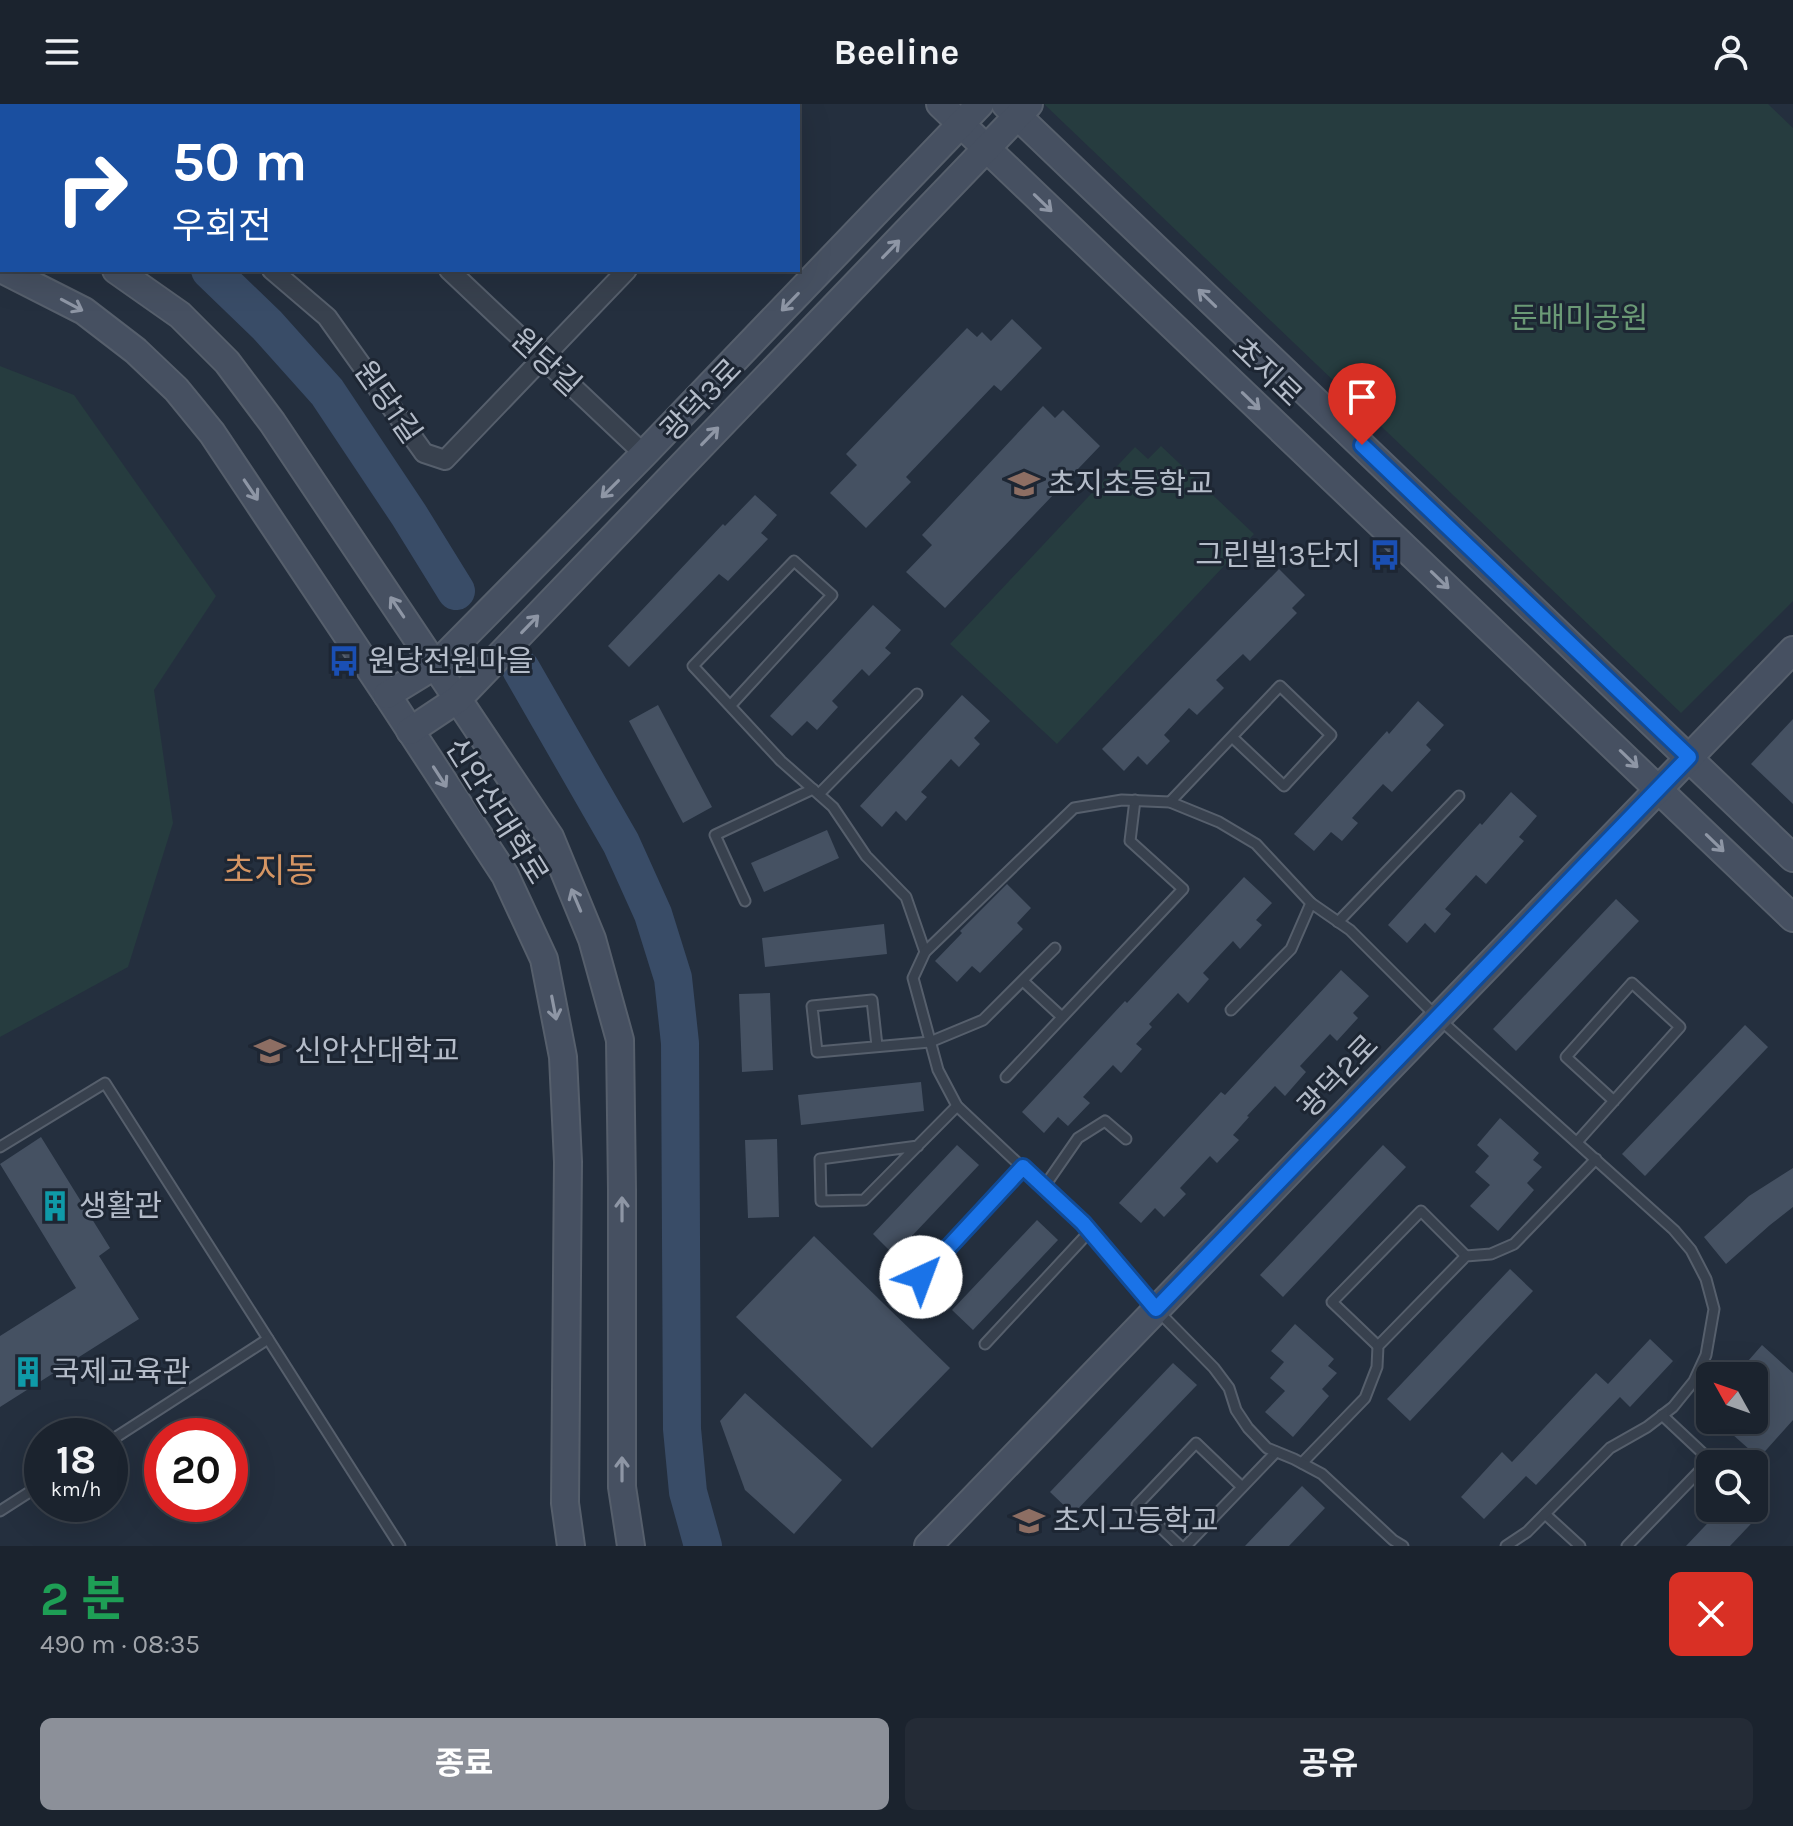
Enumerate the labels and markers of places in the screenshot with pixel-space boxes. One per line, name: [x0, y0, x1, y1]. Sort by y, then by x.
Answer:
pin: [1328, 363, 1396, 445]
place label: 초지초등학교: [1048, 466, 1214, 502]
school or university icon: 초지초등학교: [1007, 467, 1041, 501]
place label: 그린빌13단지: [1195, 537, 1361, 573]
bus stop icon: 그린빌13단지: [1368, 538, 1402, 572]
place label: 원당전원마을: [368, 643, 534, 679]
bus stop icon: 원당전원마을: [327, 644, 361, 678]
place label: 신안산대학교: [294, 1033, 460, 1069]
school or university icon: 신안산대학교: [253, 1034, 287, 1068]
place label: 생활관: [79, 1188, 162, 1224]
building icon: 생활관: [38, 1189, 72, 1223]
place label: 국제교육관: [52, 1354, 190, 1390]
building icon: 국제교육관: [11, 1355, 45, 1389]
place label: 초지고등학교: [1053, 1503, 1219, 1539]
school or university icon: 초지고등학교: [1012, 1504, 1046, 1538]

